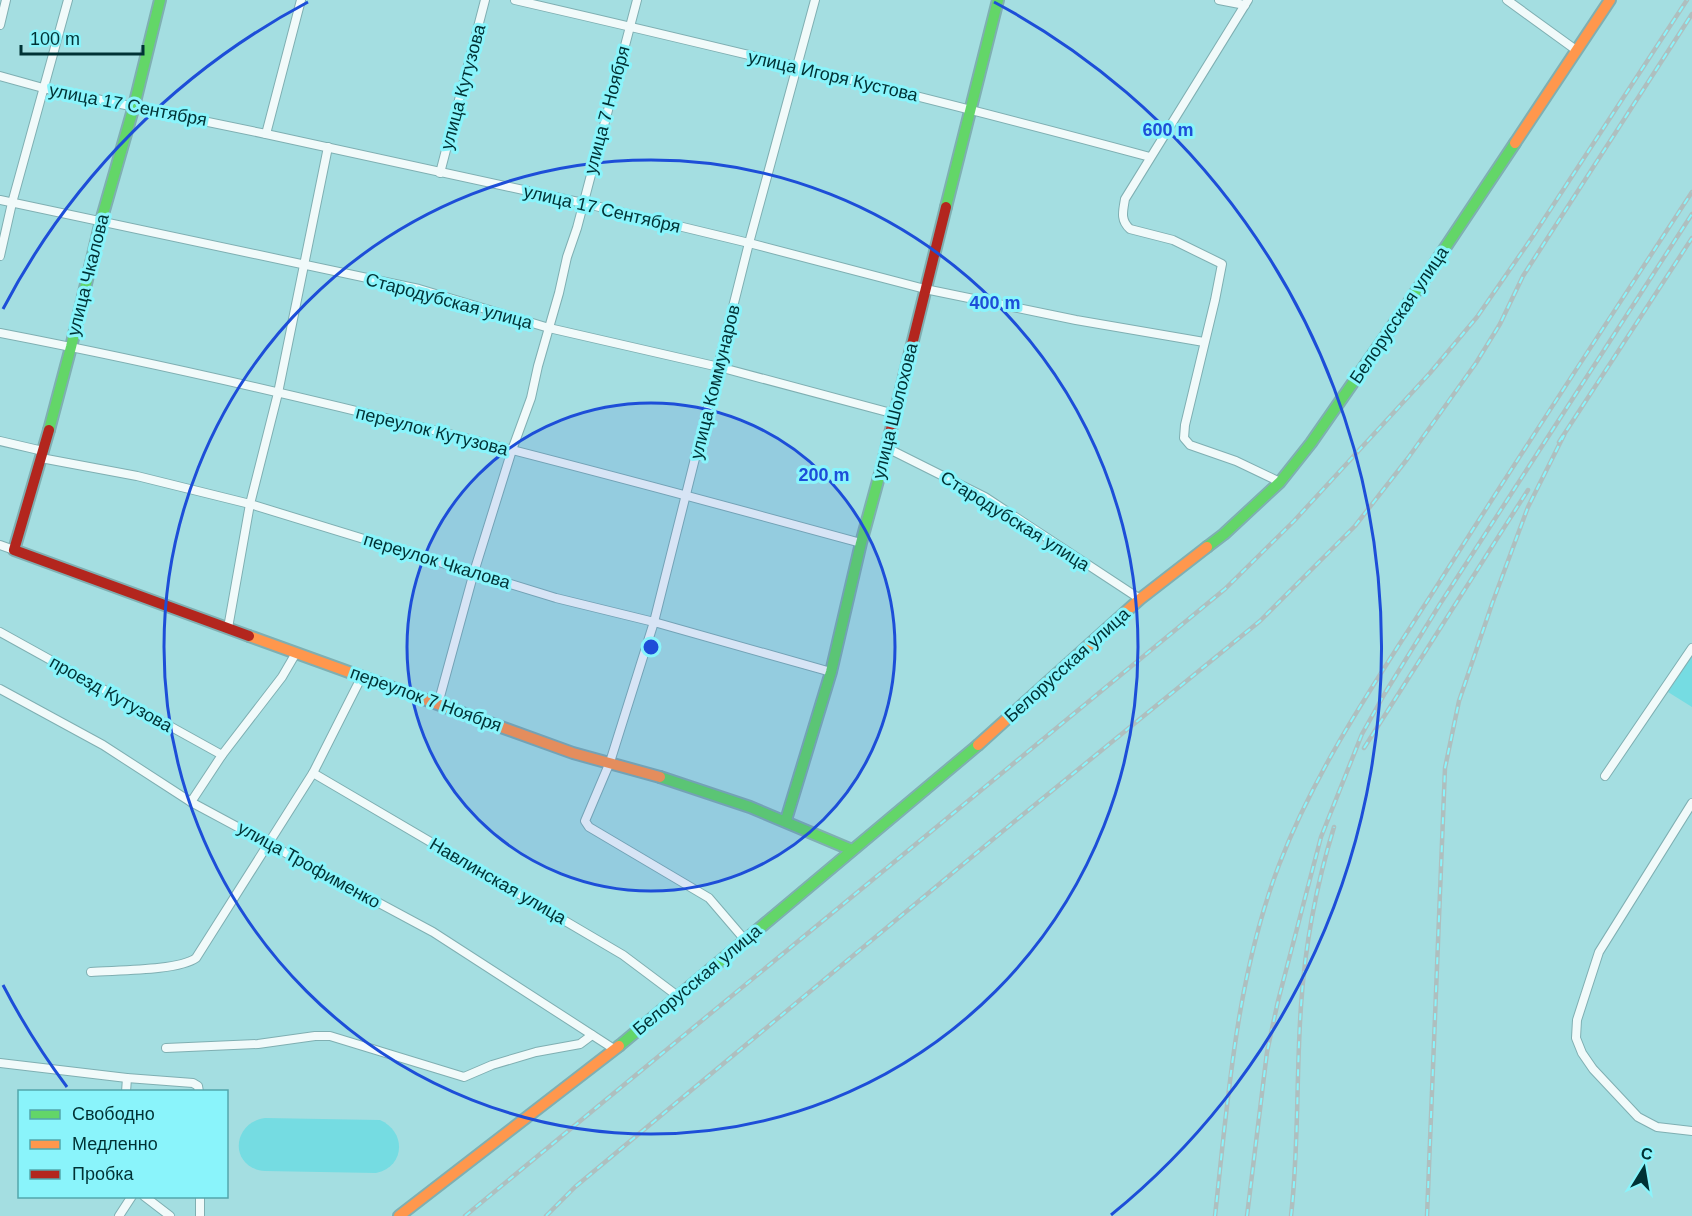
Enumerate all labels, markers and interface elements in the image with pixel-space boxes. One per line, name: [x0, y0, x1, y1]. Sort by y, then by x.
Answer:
scale bar: [21, 18, 142, 56]
street label: улица Кутузова: [437, 21, 490, 152]
text: 100 m: [30, 29, 80, 49]
street label: улица 7 Ноября: [580, 44, 634, 176]
street label: улица Игоря Кустова: [746, 47, 921, 106]
street label: улица 17 Сентября: [47, 80, 209, 130]
text: 600 m: [1142, 120, 1194, 140]
street label: улица 17 Сентября: [522, 181, 682, 237]
street label: улица Чкалова: [63, 211, 113, 338]
street label: Белорусская улица: [1346, 242, 1453, 387]
street label: Стародубская улица: [363, 269, 536, 333]
text: 400 m: [969, 293, 1021, 313]
street label: улица Коммунаров: [686, 303, 744, 461]
street label: улица Шолохова: [868, 340, 922, 481]
street label: переулок Кутузова: [354, 402, 511, 460]
text: 200 m: [798, 465, 850, 485]
street label: Стародубская улица: [937, 467, 1094, 576]
street label: переулок Чкалова: [361, 529, 514, 593]
street label: Белорусская улица: [1000, 603, 1134, 726]
centre of rings: [641, 637, 661, 657]
street label: проезд Кутузова: [46, 652, 177, 736]
street label: переулок 7 Ноября: [348, 662, 504, 736]
street label: улица Трофименко: [234, 818, 384, 912]
street label: Навлинская улица: [426, 834, 571, 929]
street label: Белорусская улица: [629, 920, 766, 1039]
legend: [18, 1090, 228, 1198]
text: Свободно: [72, 1104, 155, 1124]
text: Медленно: [72, 1134, 158, 1154]
north arrow: [1614, 1138, 1674, 1198]
text: С: [1639, 1144, 1654, 1163]
text: Пробка: [72, 1164, 135, 1184]

